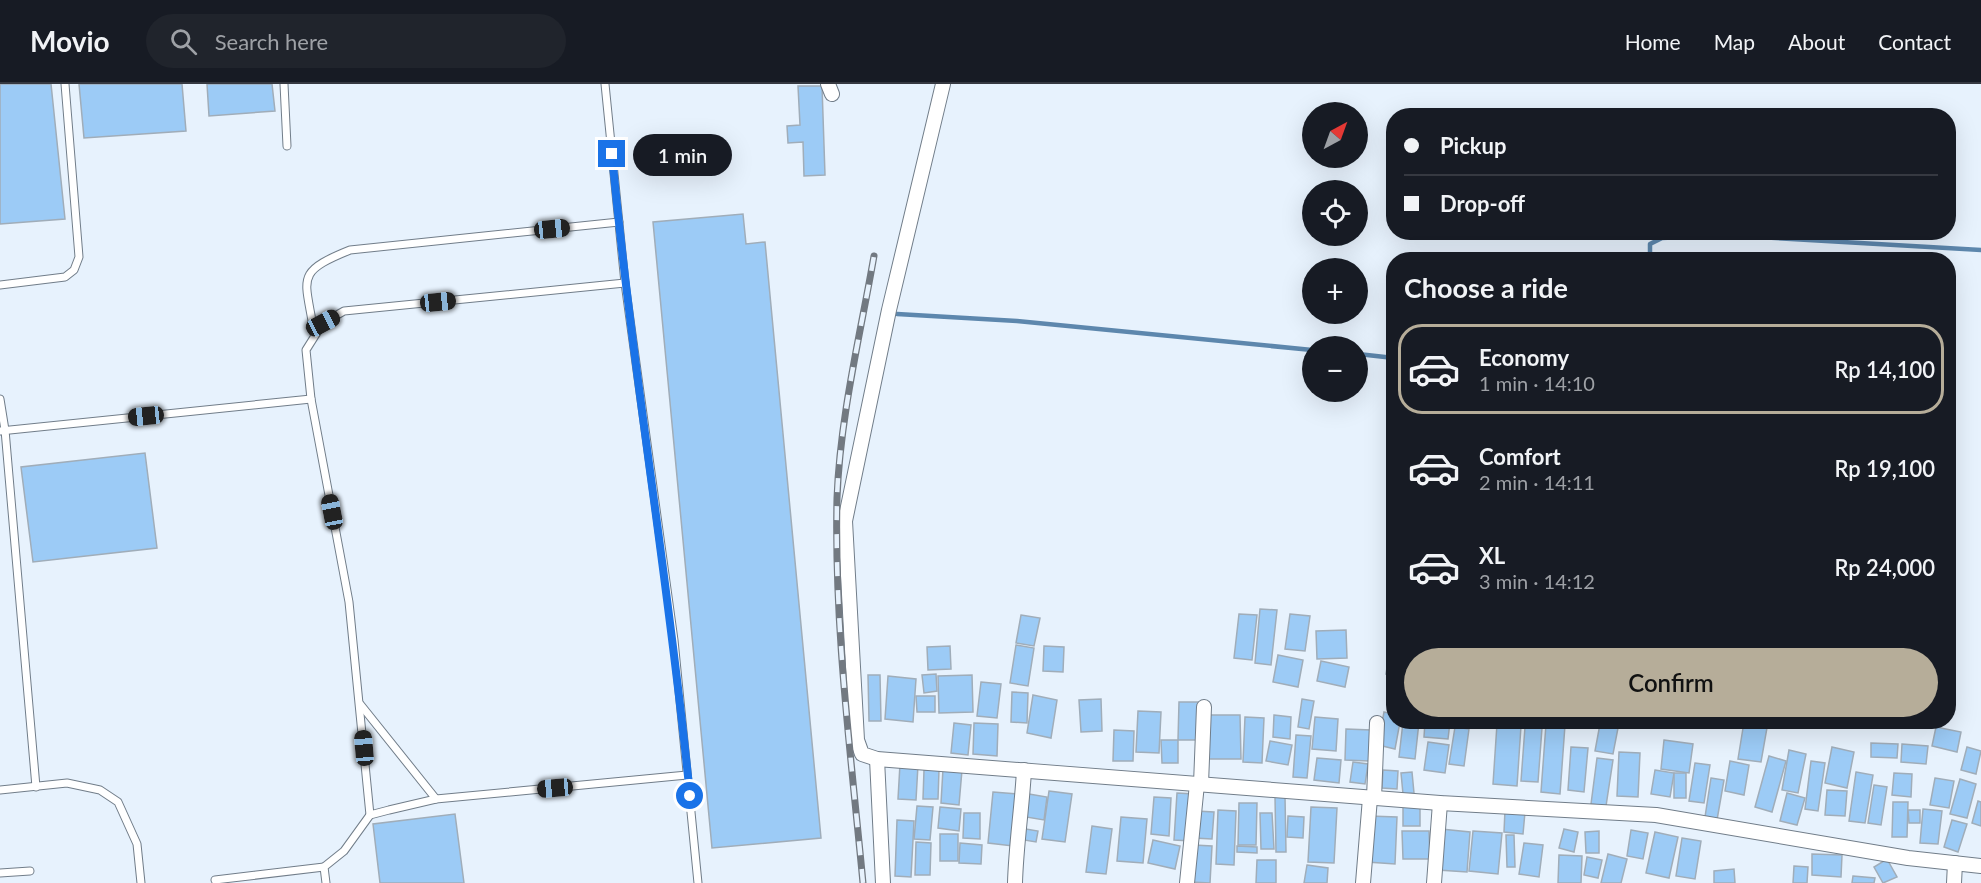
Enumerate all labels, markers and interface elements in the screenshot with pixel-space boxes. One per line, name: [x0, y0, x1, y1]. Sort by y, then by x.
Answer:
search box: [146, 14, 566, 68]
text: Movio: [30, 24, 110, 58]
icon: search: [167, 25, 200, 58]
text: Search here: [215, 28, 328, 55]
text: Home: [1625, 29, 1681, 54]
text: Map: [1714, 29, 1755, 54]
text: About: [1788, 29, 1845, 54]
text: Contact: [1878, 29, 1951, 54]
north arrow: [1302, 102, 1368, 168]
map controls: [1302, 102, 1368, 402]
text: Pickup: [1440, 132, 1506, 159]
callout: 1 min: [633, 133, 732, 175]
route end: [598, 140, 625, 167]
text: 1 min: [658, 143, 707, 167]
button: locate: [1302, 180, 1368, 246]
text: Drop-off: [1440, 190, 1525, 217]
car: [533, 218, 571, 240]
button: +: [1302, 258, 1368, 324]
text: Choose a ride: [1404, 271, 1568, 304]
car: [419, 291, 457, 313]
car: [303, 307, 343, 339]
button: −: [1302, 336, 1368, 402]
icon: car: [1407, 342, 1461, 396]
text: Economy: [1479, 344, 1569, 371]
text: Rp 14,100: [1834, 356, 1935, 383]
text: 1 min · 14:10: [1479, 371, 1595, 395]
car: [127, 405, 165, 427]
icon: car: [1407, 441, 1461, 495]
text: Comfort: [1479, 443, 1561, 470]
text: Rp 19,100: [1834, 455, 1935, 482]
text: 2 min · 14:11: [1479, 470, 1595, 494]
car: [320, 493, 344, 531]
icon: car: [1407, 540, 1461, 594]
text: XL: [1479, 542, 1505, 569]
text: Rp 24,000: [1834, 554, 1935, 581]
text: 3 min · 14:12: [1479, 569, 1595, 593]
button: Confirm: [1404, 648, 1938, 717]
car: [353, 729, 375, 767]
car: [536, 777, 574, 799]
route start: [676, 782, 703, 809]

